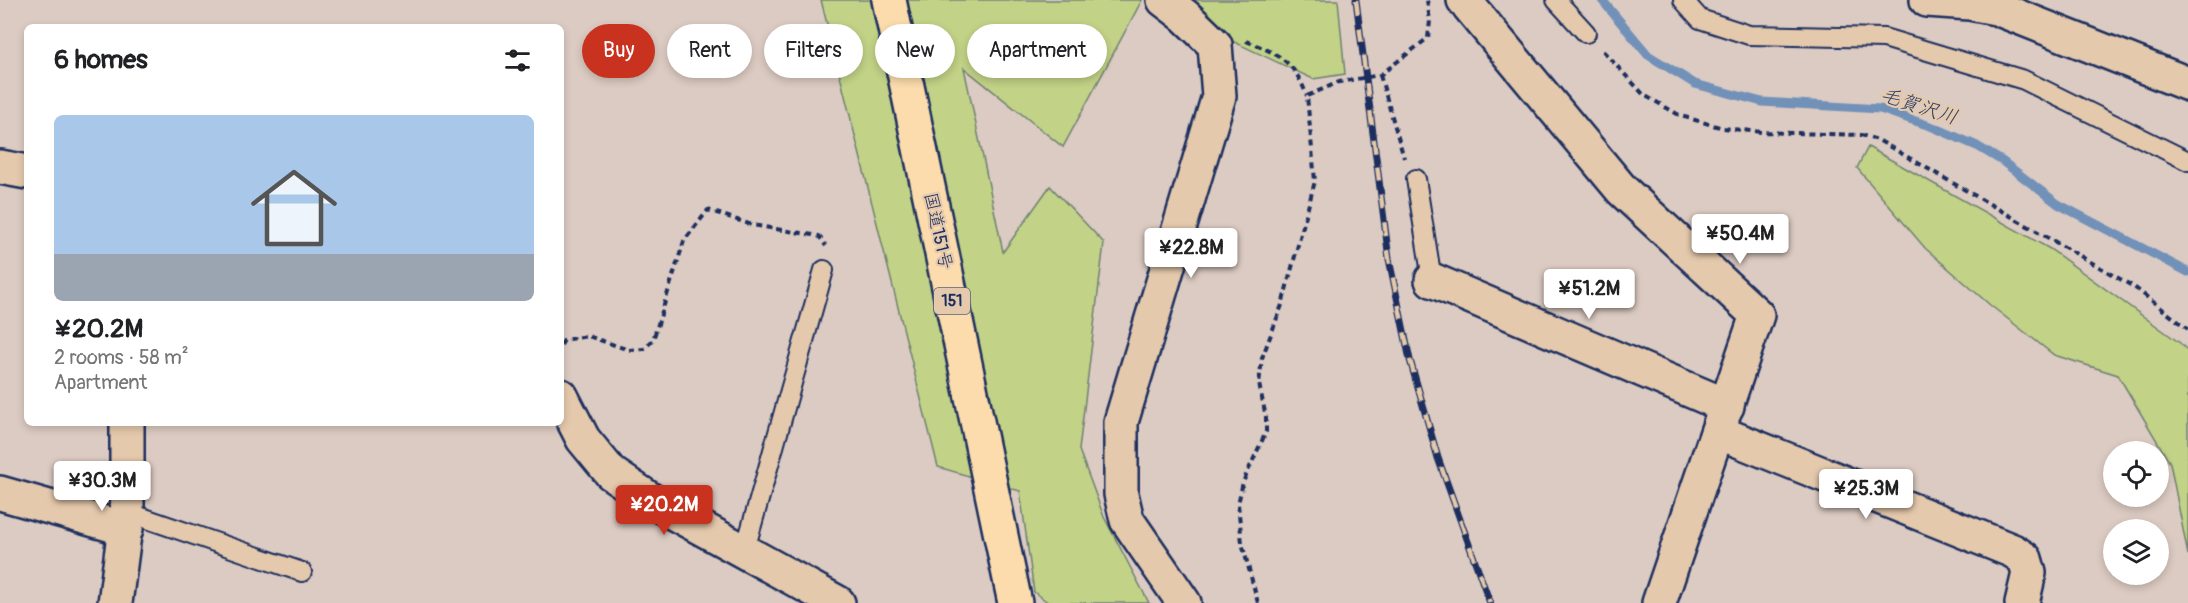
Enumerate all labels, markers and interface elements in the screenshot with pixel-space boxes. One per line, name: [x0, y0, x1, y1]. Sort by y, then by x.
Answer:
chip: Buy: [582, 24, 655, 78]
chip: Rent: [667, 24, 752, 78]
chip: Filters: [764, 24, 863, 78]
chip: New: [875, 24, 955, 78]
chip: Apartment: [967, 24, 1107, 78]
text: 6 homes: [54, 44, 148, 76]
icon: filters: [501, 44, 534, 77]
water label: 毛賀沢川: [1877, 82, 1961, 130]
icon: home: [240, 154, 348, 262]
street label: 国道151号: [919, 191, 957, 271]
pin: ¥50.4M: [1691, 214, 1789, 265]
text: ¥50.4M: [1706, 221, 1774, 246]
pin: ¥22.8M: [1142, 228, 1240, 279]
text: ¥22.8M: [1158, 235, 1224, 260]
pin: ¥51.2M: [1540, 269, 1638, 320]
text: ¥51.2M: [1558, 276, 1620, 301]
road number: 151: [934, 288, 970, 314]
text: ¥20.2M: [54, 313, 143, 345]
text: 2 rooms · 58 m²: [54, 345, 189, 370]
text: Apartment: [54, 370, 147, 395]
map controls: [2103, 441, 2169, 585]
button: locate: [2103, 441, 2169, 507]
pin: ¥30.3M: [53, 461, 151, 512]
text: ¥30.3M: [68, 468, 136, 493]
pin: ¥25.3M: [1817, 469, 1915, 520]
text: ¥25.3M: [1833, 476, 1899, 501]
pin: ¥20.2M: [615, 485, 713, 536]
text: ¥20.2M: [630, 492, 698, 517]
button: layers: [2103, 519, 2169, 585]

